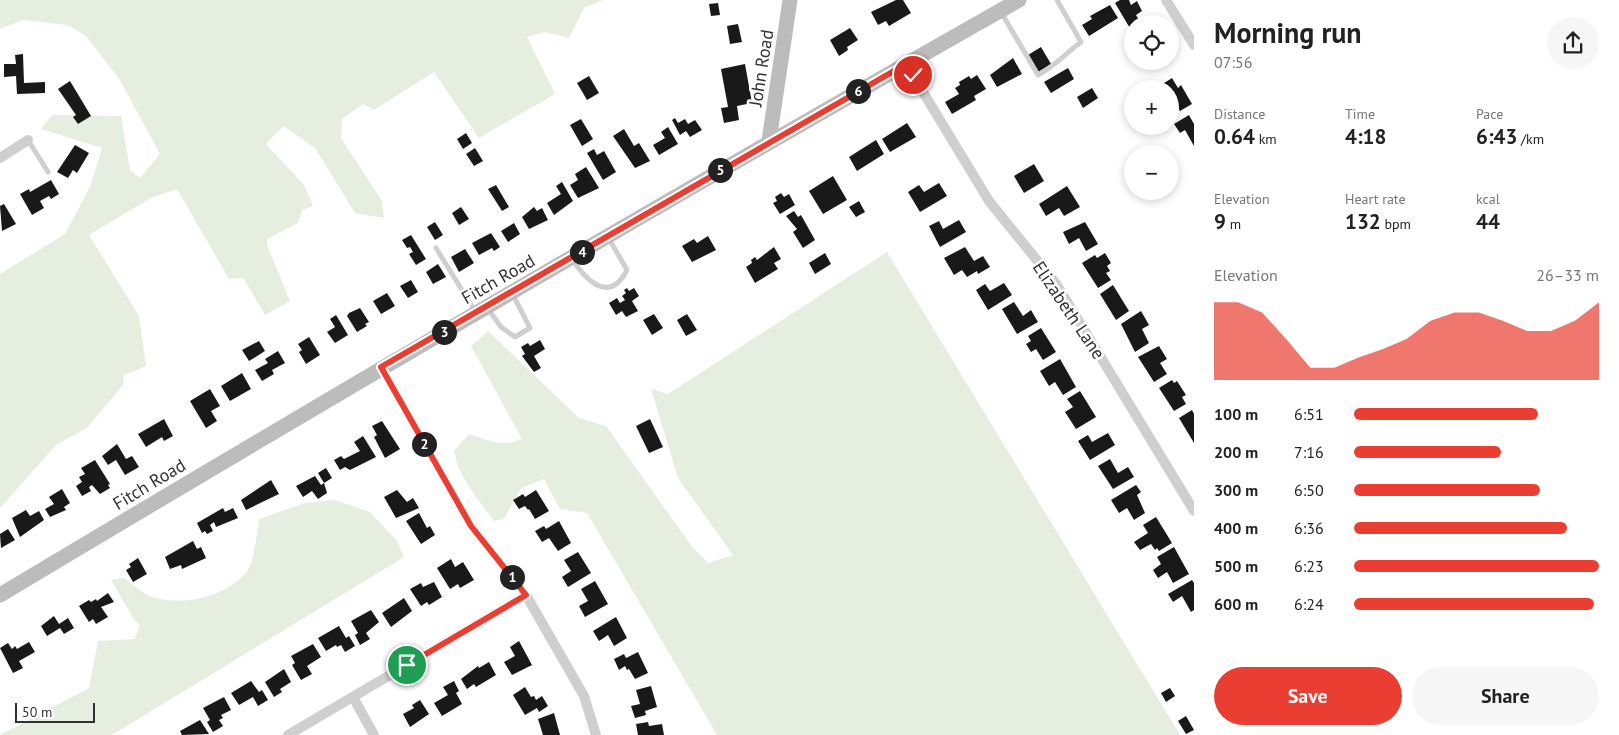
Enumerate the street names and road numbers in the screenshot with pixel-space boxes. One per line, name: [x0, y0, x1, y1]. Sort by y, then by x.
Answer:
street label: John Road: [743, 28, 778, 109]
street label: Fitch Road: [457, 249, 539, 309]
street label: Elizabeth Lane: [1028, 257, 1110, 363]
street label: Fitch Road: [108, 453, 190, 515]

